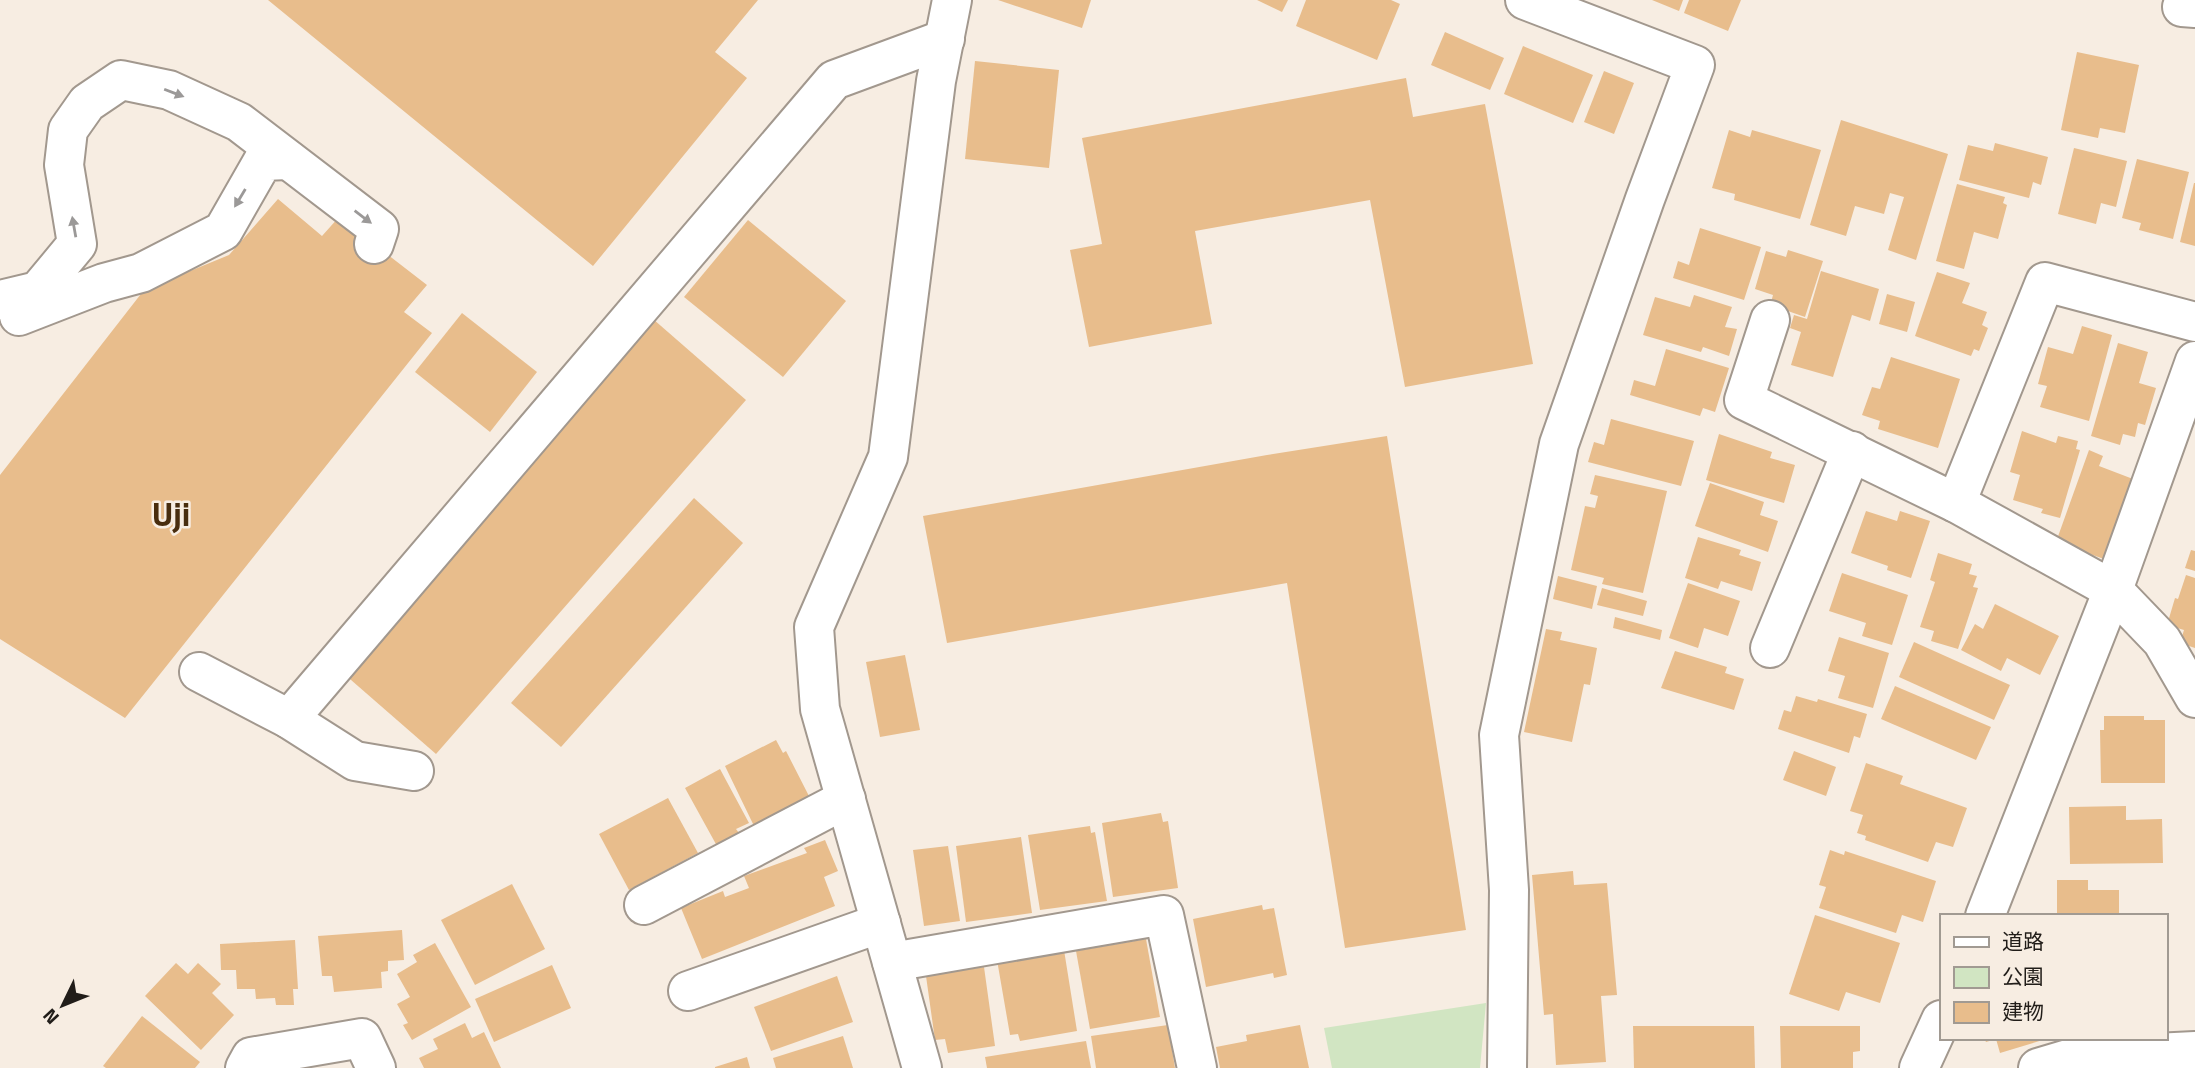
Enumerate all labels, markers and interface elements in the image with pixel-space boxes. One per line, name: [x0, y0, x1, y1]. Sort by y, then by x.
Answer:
one-way arrow: [164, 88, 185, 99]
one-way arrow: [234, 189, 247, 208]
one-way arrow: [354, 210, 373, 224]
one-way arrow: [68, 216, 79, 238]
district label: Uji: [152, 489, 190, 539]
legend: [1940, 914, 2167, 1040]
text: 道路: [2002, 925, 2044, 957]
text: 公園: [2002, 960, 2044, 992]
north arrow: [28, 970, 98, 1040]
text: 建物: [2002, 995, 2044, 1027]
text: N: [35, 1002, 65, 1032]

